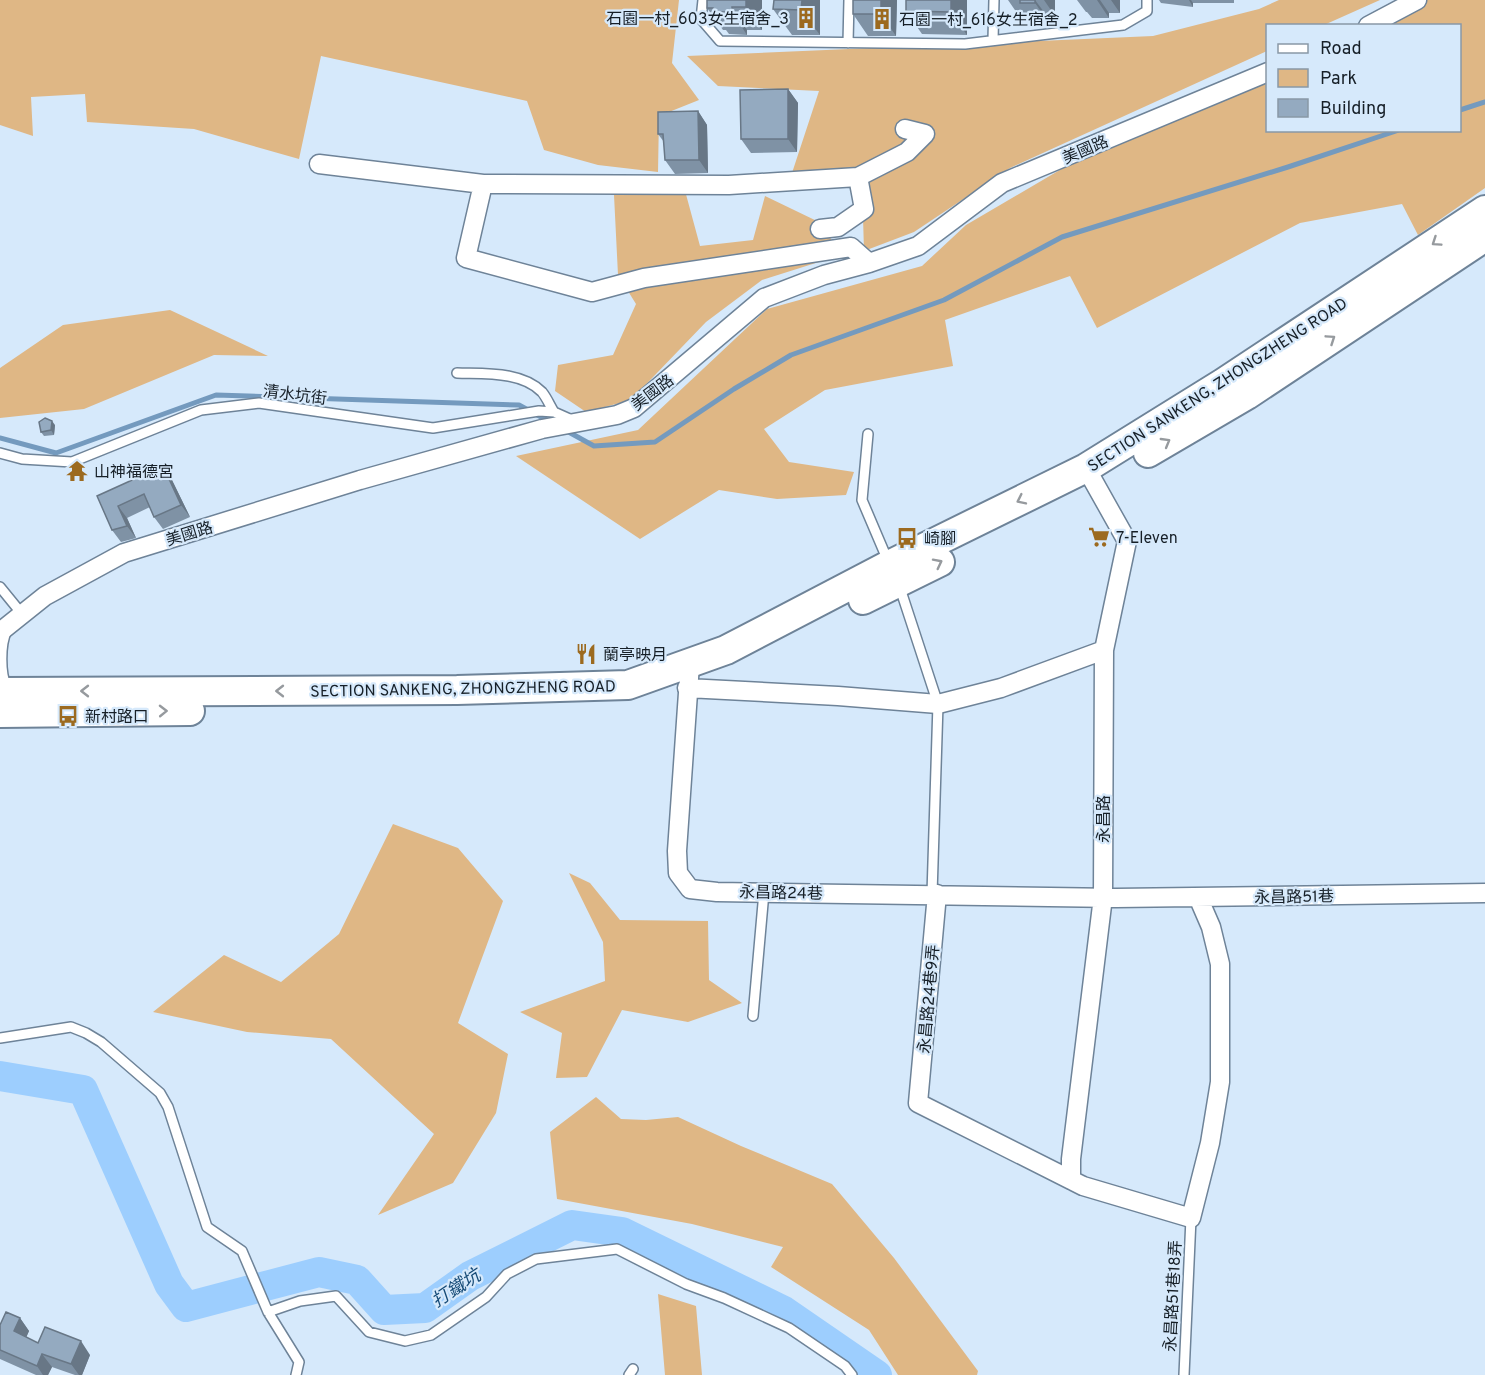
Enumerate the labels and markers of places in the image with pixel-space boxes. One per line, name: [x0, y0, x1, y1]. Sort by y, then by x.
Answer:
building icon: 石園一村_603女生宿舍_3: [794, 6, 818, 30]
building icon: 石園一村_616女生宿舍_2: [870, 7, 894, 31]
place label: 石園一村_603女生宿舍_3: [606, 10, 789, 30]
place label: 石園一村_616女生宿舍_2: [899, 11, 1078, 31]
temple icon: 山神福德宮: [65, 459, 89, 483]
place label: 山神福德宮: [94, 463, 174, 483]
supermarket icon: 7-Eleven: [1087, 525, 1111, 549]
bus stop icon: 崎腳: [895, 526, 919, 550]
place label: 7-Eleven: [1116, 529, 1178, 549]
place label: 崎腳: [924, 530, 956, 550]
restaurant icon: 蘭亭映月: [574, 642, 598, 666]
place label: 蘭亭映月: [603, 646, 667, 666]
bus stop icon: 新村路口: [56, 704, 80, 728]
place label: 新村路口: [85, 708, 149, 728]

